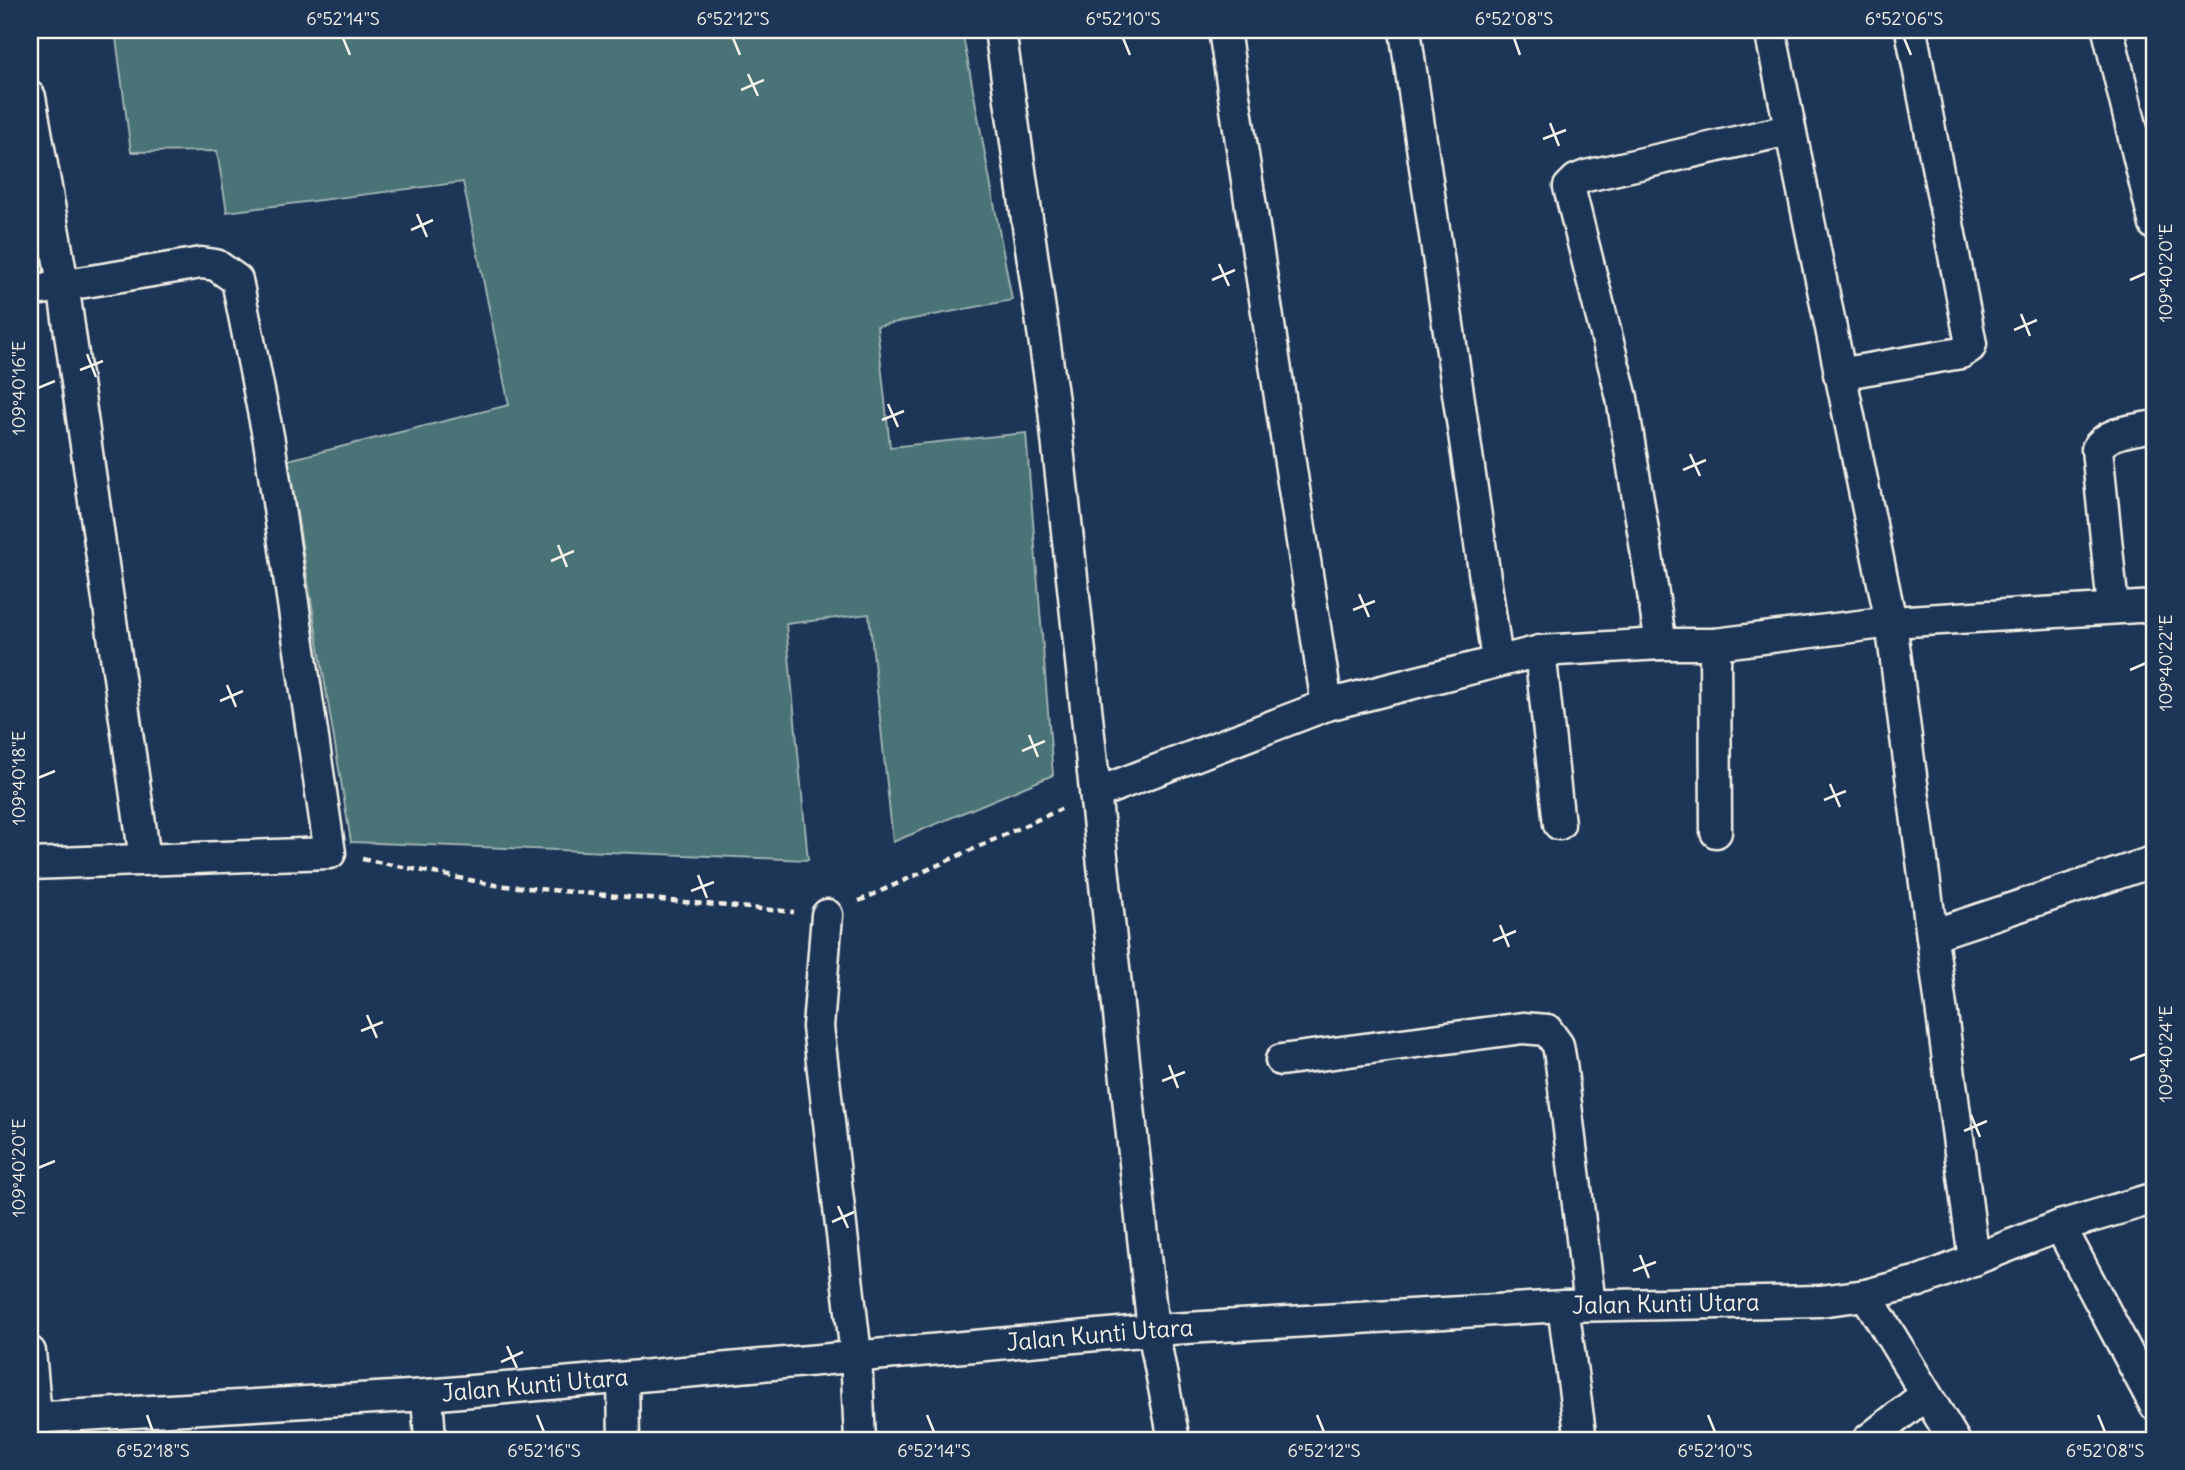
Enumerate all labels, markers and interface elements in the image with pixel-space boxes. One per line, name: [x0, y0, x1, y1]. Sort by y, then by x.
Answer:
text: 6°52'14"S: [306, 7, 380, 30]
text: 6°52'12"S: [696, 7, 770, 30]
text: 6°52'10"S: [1085, 7, 1161, 30]
text: 6°52'08"S: [1475, 7, 1553, 30]
text: 6°52'06"S: [1865, 7, 1943, 30]
text: 109°40'20"E: [2154, 223, 2177, 323]
text: 109°40'16"E: [7, 341, 30, 435]
text: 109°40'22"E: [2154, 614, 2177, 712]
text: 109°40'18"E: [7, 731, 30, 825]
text: 109°40'24"E: [2154, 1005, 2177, 1103]
text: 109°40'20"E: [7, 1118, 30, 1218]
street label: Jalan Kunti Utara: [1572, 1286, 1760, 1320]
street label: Jalan Kunti Utara: [1005, 1312, 1194, 1357]
street label: Jalan Kunti Utara: [440, 1361, 630, 1408]
text: 6°52'18"S: [116, 1439, 190, 1462]
text: 6°52'16"S: [507, 1439, 581, 1462]
text: 6°52'14"S: [897, 1439, 971, 1462]
text: 6°52'12"S: [1287, 1439, 1361, 1462]
text: 6°52'10"S: [1677, 1439, 1753, 1462]
text: 6°52'08"S: [2066, 1439, 2144, 1462]

